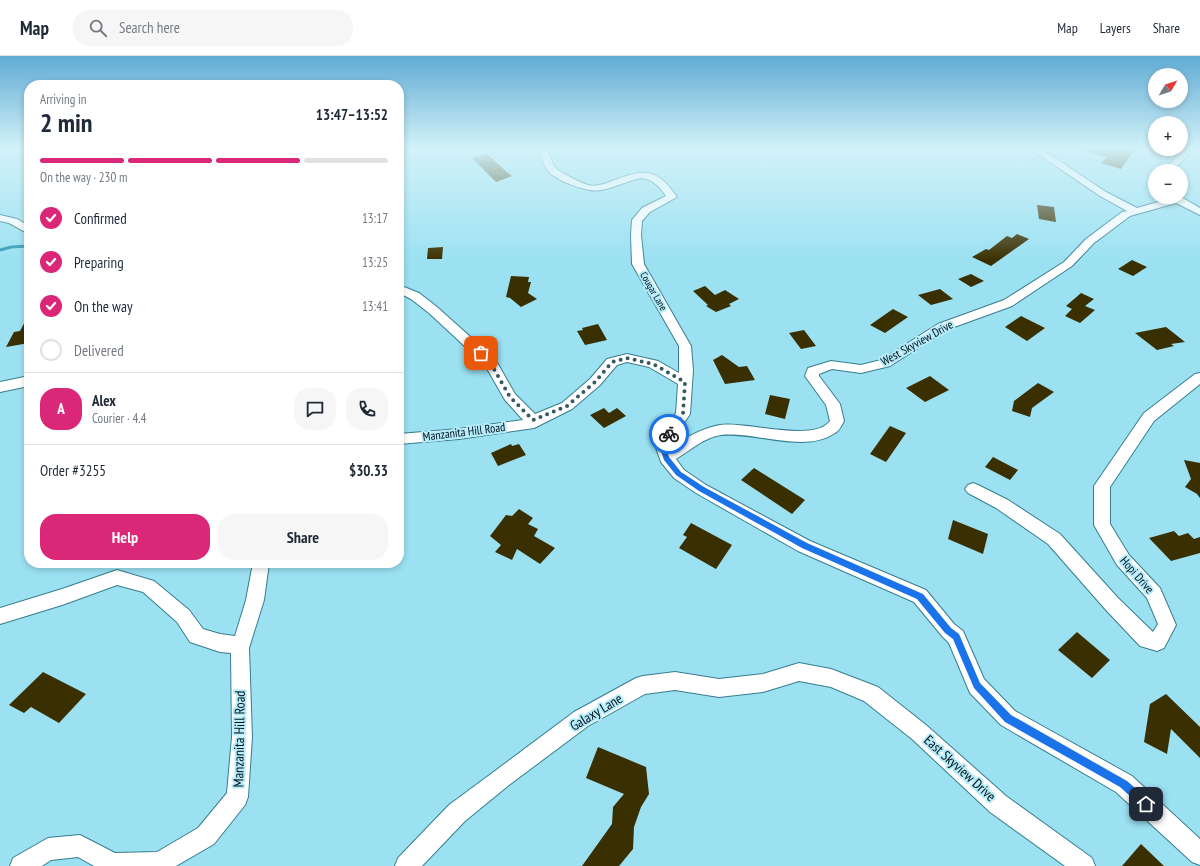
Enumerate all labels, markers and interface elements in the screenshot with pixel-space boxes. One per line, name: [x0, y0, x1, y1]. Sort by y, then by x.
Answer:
search box: [73, 10, 353, 46]
text: Map: [20, 16, 49, 40]
icon: search: [87, 17, 109, 39]
text: Search here: [119, 18, 180, 37]
text: Map: [1057, 19, 1078, 37]
text: Layers: [1100, 19, 1131, 37]
text: Share: [1153, 19, 1180, 37]
north arrow: [1148, 68, 1188, 108]
map controls: [1148, 68, 1188, 204]
text: Arriving in: [40, 91, 87, 108]
text: 13:47–13:52: [316, 105, 388, 124]
text: 2 min: [40, 106, 93, 139]
button: +: [1148, 116, 1188, 156]
button: −: [1148, 164, 1188, 204]
text: On the way · 230 m: [40, 169, 127, 186]
icon: check: [40, 207, 62, 229]
text: Confirmed: [74, 209, 127, 228]
text: 13:17: [362, 210, 388, 227]
icon: check: [40, 251, 62, 273]
text: Preparing: [74, 253, 124, 272]
text: 13:25: [362, 254, 388, 271]
street label: Cougar Lane: [637, 270, 670, 313]
icon: check: [40, 295, 62, 317]
text: On the way: [74, 297, 133, 316]
text: 13:41: [362, 298, 388, 315]
street label: West Skyview Drive: [878, 317, 956, 369]
pin: [464, 336, 498, 370]
text: Delivered: [74, 341, 124, 360]
icon: bag: [470, 342, 492, 364]
button: chat: [294, 388, 336, 430]
button: phone: [346, 388, 388, 430]
text: Alex: [92, 391, 116, 410]
text: A: [57, 399, 65, 418]
text: Courier · 4.4: [92, 410, 146, 427]
courier: [649, 414, 689, 454]
street label: Manzanita Hill Road: [422, 419, 506, 444]
icon: bike: [658, 423, 680, 445]
text: Order #3255: [40, 461, 106, 480]
text: $30.33: [349, 461, 388, 480]
button: Help: [40, 514, 210, 560]
button: Share: [218, 514, 388, 560]
street label: Hopi Drive: [1117, 553, 1157, 596]
street label: Galaxy Lane: [566, 689, 626, 735]
street label: Manzanita Hill Road: [229, 690, 249, 788]
street label: East Skyview Drive: [920, 731, 1000, 805]
pin: [1129, 787, 1163, 821]
icon: home: [1135, 793, 1157, 815]

